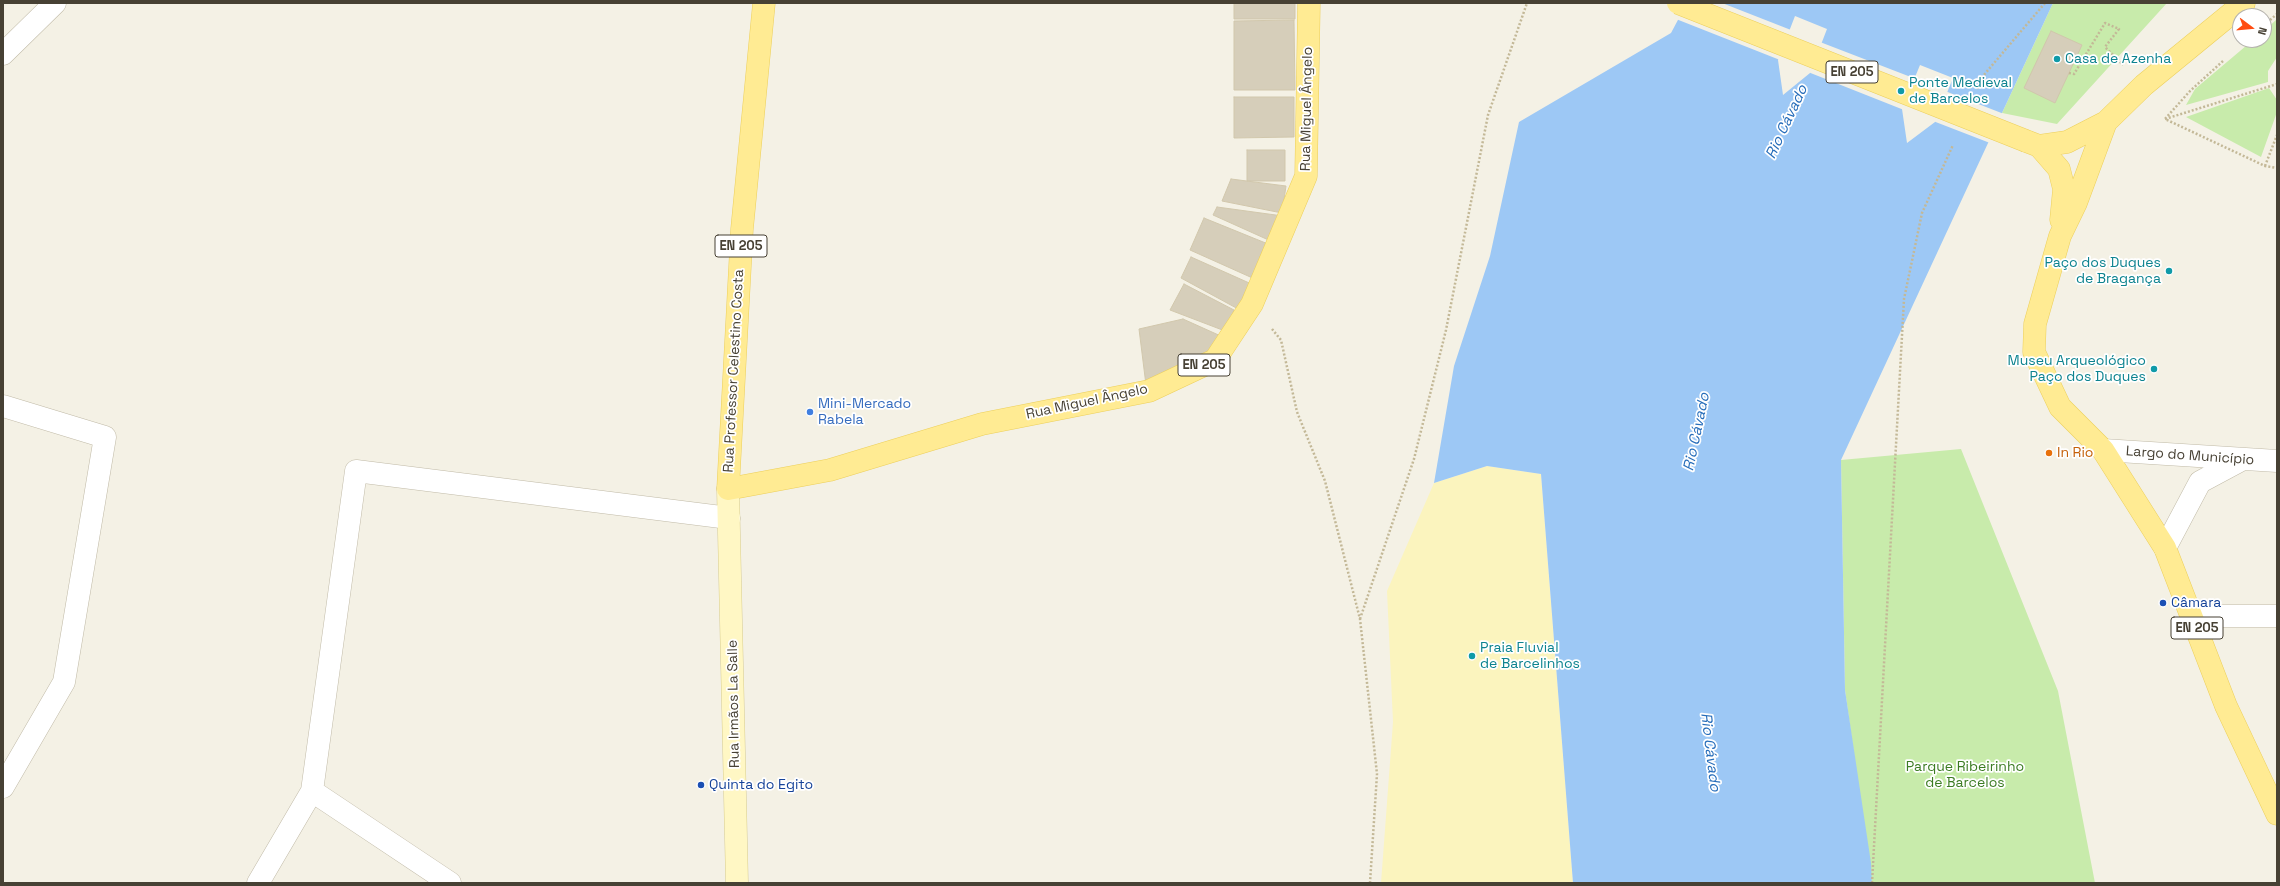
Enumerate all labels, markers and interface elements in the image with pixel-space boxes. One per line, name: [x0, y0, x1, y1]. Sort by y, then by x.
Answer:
north arrow: [2232, 8, 2272, 48]
text: N: [2255, 26, 2270, 37]
street label: Rua Miguel Ângelo: [1298, 47, 1316, 171]
place label: Casa de Azenha: [2065, 51, 2171, 67]
marker: Casa de Azenha: [2052, 54, 2062, 64]
road number: EN 205: [1826, 61, 1878, 83]
place label: Ponte Medieval de Barcelos: [1909, 75, 2012, 108]
water label: Rio Cávado: [1762, 82, 1812, 162]
marker: Ponte Medieval de Barcelos: [1896, 86, 1906, 96]
road number: EN 205: [715, 235, 767, 257]
place label: Paço dos Duques de Bragança: [2045, 255, 2161, 288]
marker: Paço dos Duques de Bragança: [2164, 266, 2174, 276]
street label: Rua Professor Celestino Costa: [720, 269, 748, 473]
place label: Museu Arqueológico Paço dos Duques: [2008, 353, 2146, 386]
road number: EN 205: [1178, 354, 1230, 376]
marker: Museu Arqueológico Paço dos Duques: [2149, 364, 2159, 374]
street label: Rua Miguel Ângelo: [1024, 381, 1150, 423]
water label: Rio Cávado: [1680, 391, 1714, 473]
place label: Mini-Mercado Rabela: [818, 396, 911, 428]
marker: Mini-Mercado Rabela: [805, 407, 815, 417]
street label: Largo do Município: [2125, 443, 2255, 469]
place label: In Rio: [2057, 445, 2094, 461]
marker: In Rio: [2044, 448, 2054, 458]
place label: Câmara: [2171, 595, 2221, 611]
marker: Câmara: [2158, 598, 2168, 608]
road number: EN 205: [2171, 617, 2223, 639]
street label: Rua Irmãos La Salle: [724, 640, 744, 768]
place label: Praia Fluvial de Barcelinhos: [1480, 640, 1580, 672]
marker: Praia Fluvial de Barcelinhos: [1467, 651, 1477, 661]
water label: Rio Cávado: [1696, 712, 1724, 792]
park label: Parque Ribeirinho de Barcelos: [1906, 759, 2024, 792]
place label: Quinta do Egito: [709, 777, 813, 793]
marker: Quinta do Egito: [696, 780, 706, 790]

